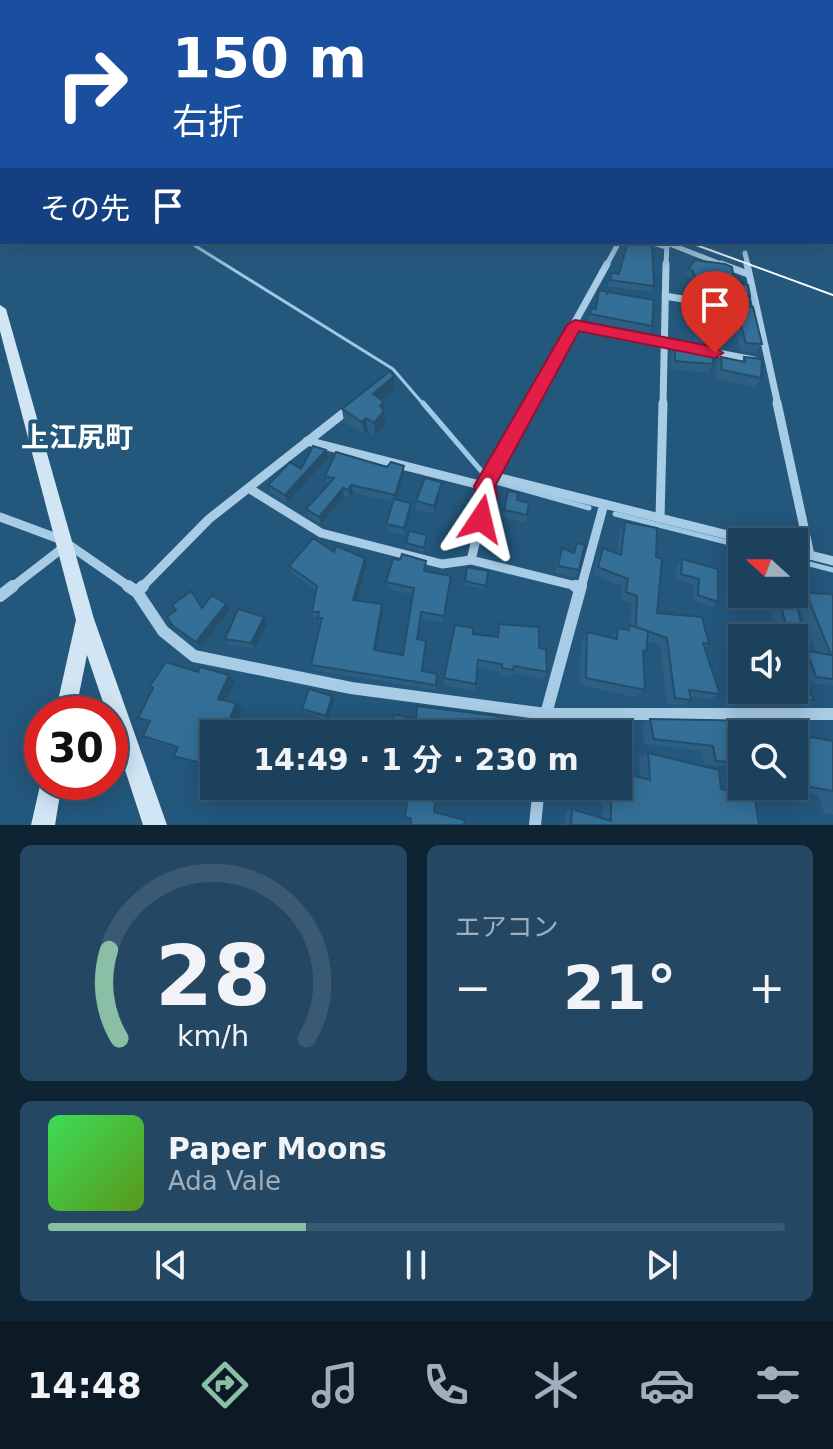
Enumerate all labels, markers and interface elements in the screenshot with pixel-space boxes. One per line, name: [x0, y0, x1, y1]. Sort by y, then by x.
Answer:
text: 150 m: [172, 25, 367, 90]
icon: right: [40, 32, 144, 136]
text: 右折: [172, 101, 244, 142]
icon: arrive: [146, 184, 190, 228]
text: その先: [40, 191, 130, 226]
pin: [681, 271, 749, 353]
icon: arrive: [693, 283, 737, 327]
district label: 上江尻町: [21, 421, 133, 454]
position arrow: [439, 477, 523, 561]
north arrow: [728, 528, 808, 608]
map controls: [728, 528, 808, 800]
button: sound: [728, 624, 808, 704]
speed limit sign: 30: [24, 696, 128, 800]
button: search: [728, 720, 808, 800]
text: 14:49 · 1 分 · 230 m: [253, 742, 579, 777]
text: エアコン: [455, 912, 559, 942]
text: 28: [155, 928, 271, 1025]
text: 21°: [563, 953, 677, 1023]
text: −: [455, 962, 491, 1013]
text: +: [748, 962, 785, 1013]
text: km/h: [177, 1019, 249, 1053]
text: Paper Moons: [168, 1131, 387, 1166]
text: Ada Vale: [168, 1166, 281, 1196]
icon: previous: [149, 1243, 193, 1287]
icon: pause: [394, 1243, 438, 1287]
icon: next: [640, 1243, 684, 1287]
icon: directions: [197, 1357, 253, 1413]
icon: music: [307, 1357, 363, 1413]
icon: phone: [418, 1357, 474, 1413]
icon: climate: [528, 1357, 584, 1413]
icon: car: [639, 1357, 695, 1413]
icon: filters: [750, 1357, 806, 1413]
text: 14:48: [27, 1365, 142, 1406]

